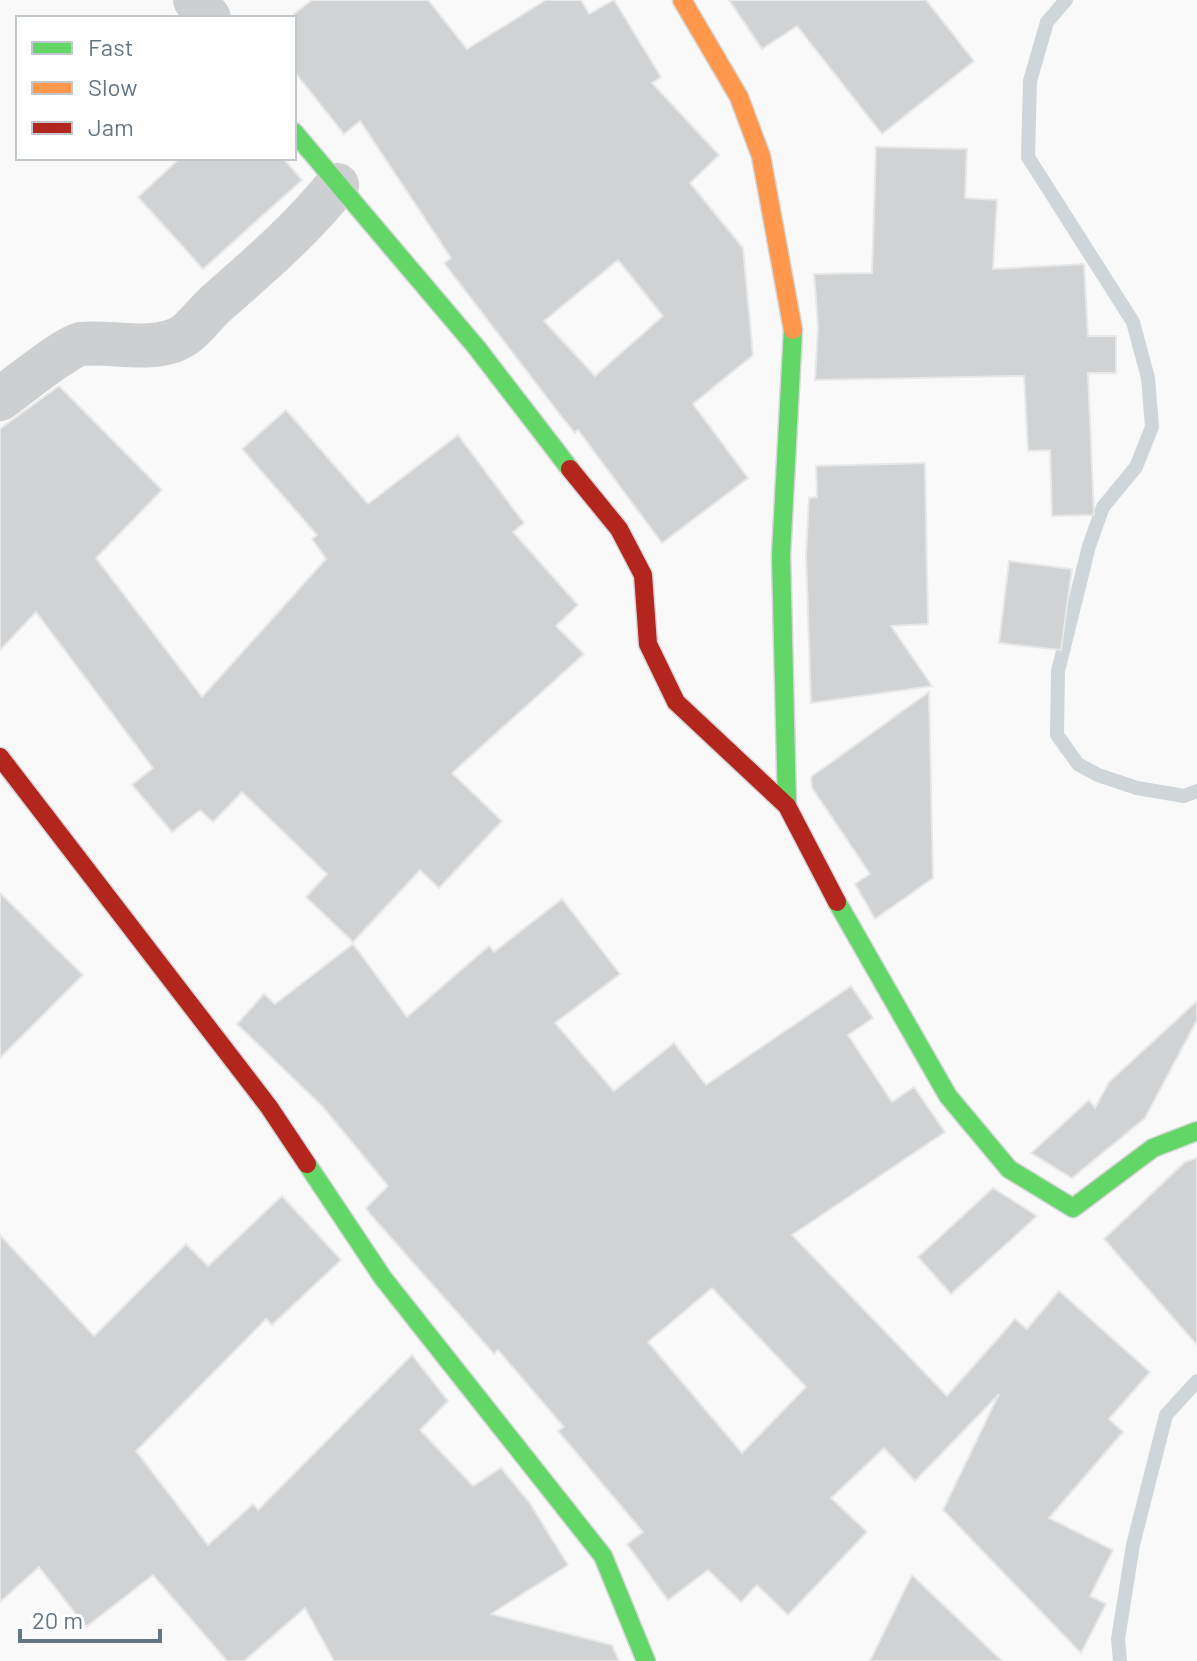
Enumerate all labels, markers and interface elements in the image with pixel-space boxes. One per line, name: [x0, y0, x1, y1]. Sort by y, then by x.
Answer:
legend: [16, 16, 296, 160]
text: Fast: [88, 32, 133, 61]
text: Slow: [88, 72, 137, 101]
text: Jam: [88, 112, 134, 141]
scale bar: [20, 1593, 160, 1643]
text: 20 m: [32, 1605, 83, 1634]

